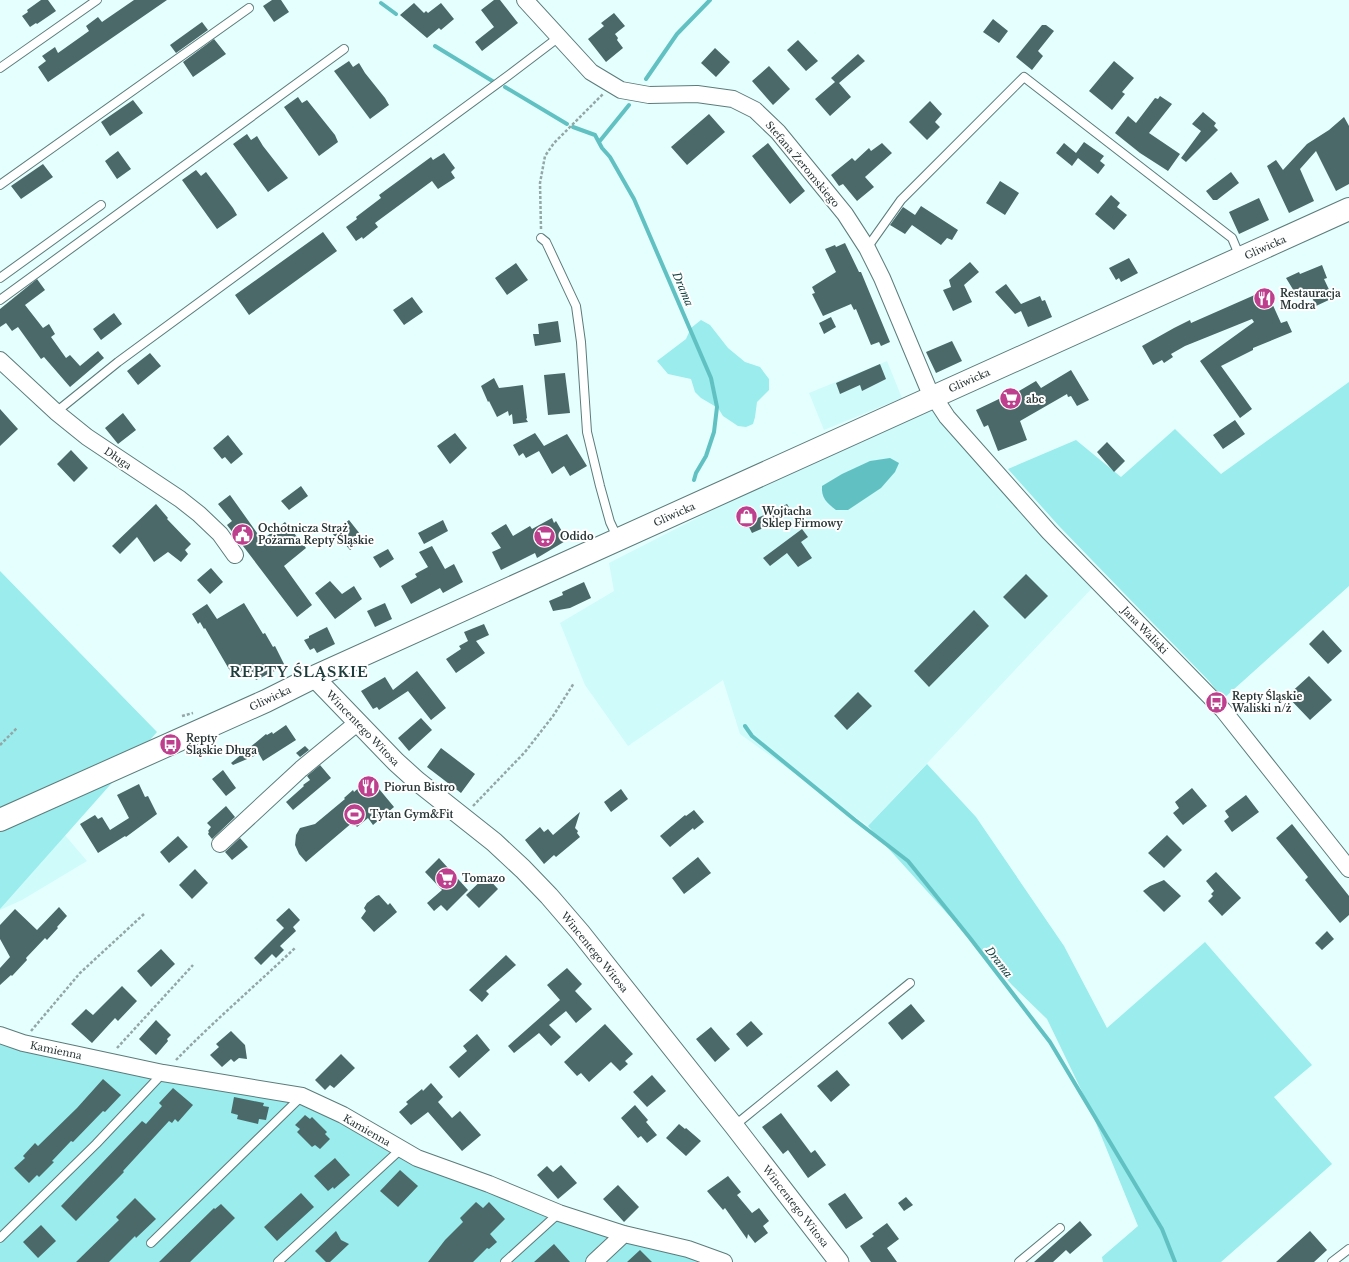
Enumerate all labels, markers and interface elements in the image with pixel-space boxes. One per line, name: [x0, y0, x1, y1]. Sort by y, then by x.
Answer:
street label: Stefana Żeromskiego: [763, 118, 844, 210]
street label: Gliwicka: [1242, 232, 1288, 262]
water label: Drama: [669, 269, 697, 308]
restaurant icon: Restauracja Modra: [1252, 286, 1278, 312]
place label: Restauracja Modra: [1280, 287, 1341, 312]
street label: Gliwicka: [946, 365, 992, 395]
supermarket icon: abc: [997, 386, 1023, 412]
place label: abc: [1026, 393, 1044, 406]
street label: Długa: [102, 445, 134, 473]
street label: Gliwicka: [651, 499, 697, 529]
shop icon: Wojtacha Sklep Firmowy: [733, 504, 759, 530]
place label: Wojtacha Sklep Firmowy: [761, 505, 843, 530]
public building icon: Ochotnicza Straż Pożarna Repty Śląskie: [229, 521, 255, 547]
place label: Ochotnicza Straż Pożarna Repty Śląskie: [258, 522, 374, 547]
supermarket icon: Odido: [532, 523, 558, 549]
place label: Odido: [560, 530, 594, 543]
street label: Jana Waliski: [1117, 602, 1171, 657]
district label: REPTY ŚLĄSKIE: [229, 662, 369, 681]
street label: Gliwicka: [247, 683, 293, 714]
street label: Wincentego Witosa: [323, 687, 402, 769]
bus stop icon: Repty Śląskie Waliski n/ż: [1203, 689, 1229, 715]
place label: Repty Śląskie Waliski n/ż: [1231, 689, 1302, 715]
bus stop icon: Repty Śląskie Długa: [157, 731, 183, 757]
place label: Repty Śląskie Długa: [186, 732, 257, 757]
restaurant icon: Piorun Bistro: [356, 774, 382, 800]
place label: Piorun Bistro: [384, 781, 455, 794]
sports icon: Tytan Gym&Fit: [341, 801, 367, 827]
place label: Tytan Gym&Fit: [370, 808, 454, 821]
supermarket icon: Tomazo: [434, 865, 460, 891]
place label: Tomazo: [462, 872, 506, 885]
street label: Wincentego Witosa: [557, 909, 631, 996]
water label: Drama: [982, 943, 1016, 981]
street label: Kamienna: [29, 1039, 83, 1062]
street label: Kamienna: [341, 1112, 393, 1149]
street label: Wincentego Witosa: [759, 1162, 832, 1250]

